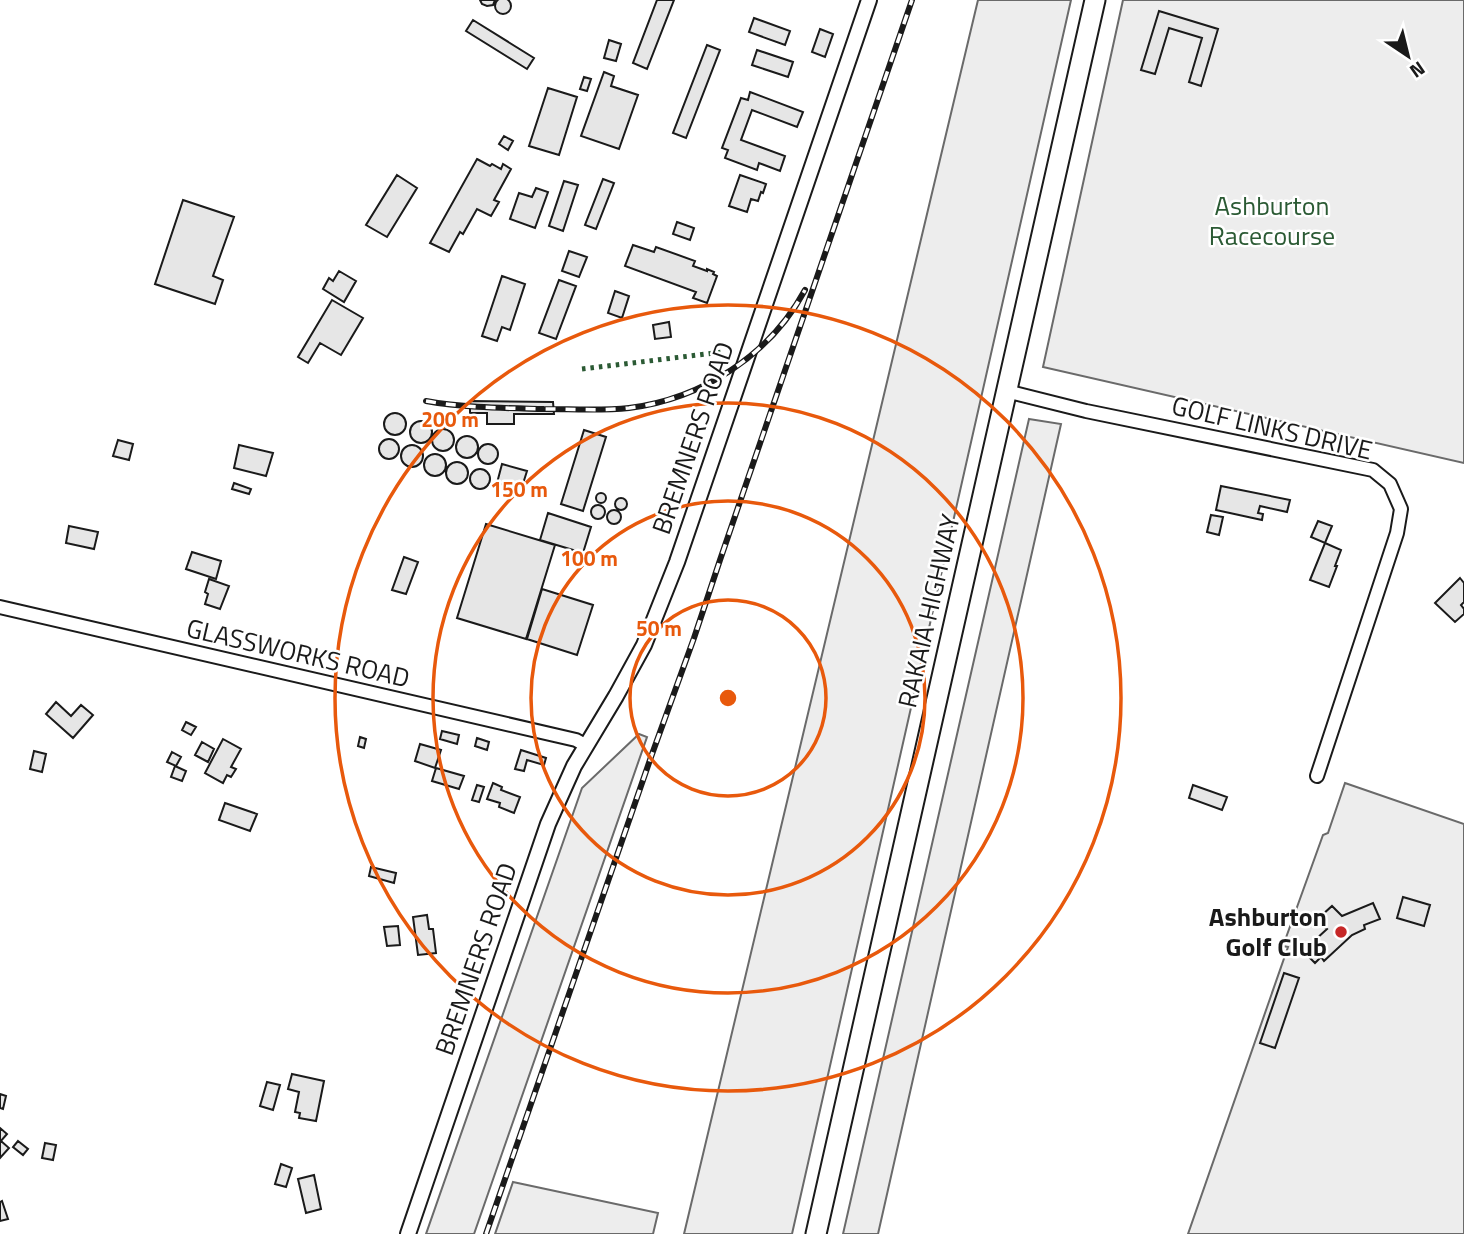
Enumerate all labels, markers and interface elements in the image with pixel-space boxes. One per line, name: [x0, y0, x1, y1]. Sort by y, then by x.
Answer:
north arrow: [1373, 21, 1443, 91]
text: N: [1404, 55, 1432, 86]
park label: Ashburton Racecourse: [1209, 186, 1335, 255]
street label: BREMNERS ROAD: [641, 336, 744, 539]
street label: GOLF LINKS DRIVE: [1168, 385, 1376, 470]
text: 200 m: [421, 403, 479, 435]
text: 150 m: [490, 473, 548, 505]
street label: RAKAIA HIGHWAY: [887, 510, 970, 711]
text: 100 m: [560, 542, 618, 574]
street label: GLASSWORKS ROAD: [183, 608, 414, 697]
text: 50 m: [636, 612, 682, 644]
centre of rings: [716, 686, 740, 710]
street label: BREMNERS ROAD: [424, 857, 527, 1060]
place label: Ashburton Golf Club: [1209, 897, 1327, 966]
marker: Ashburton Golf Club: [1333, 924, 1349, 940]

